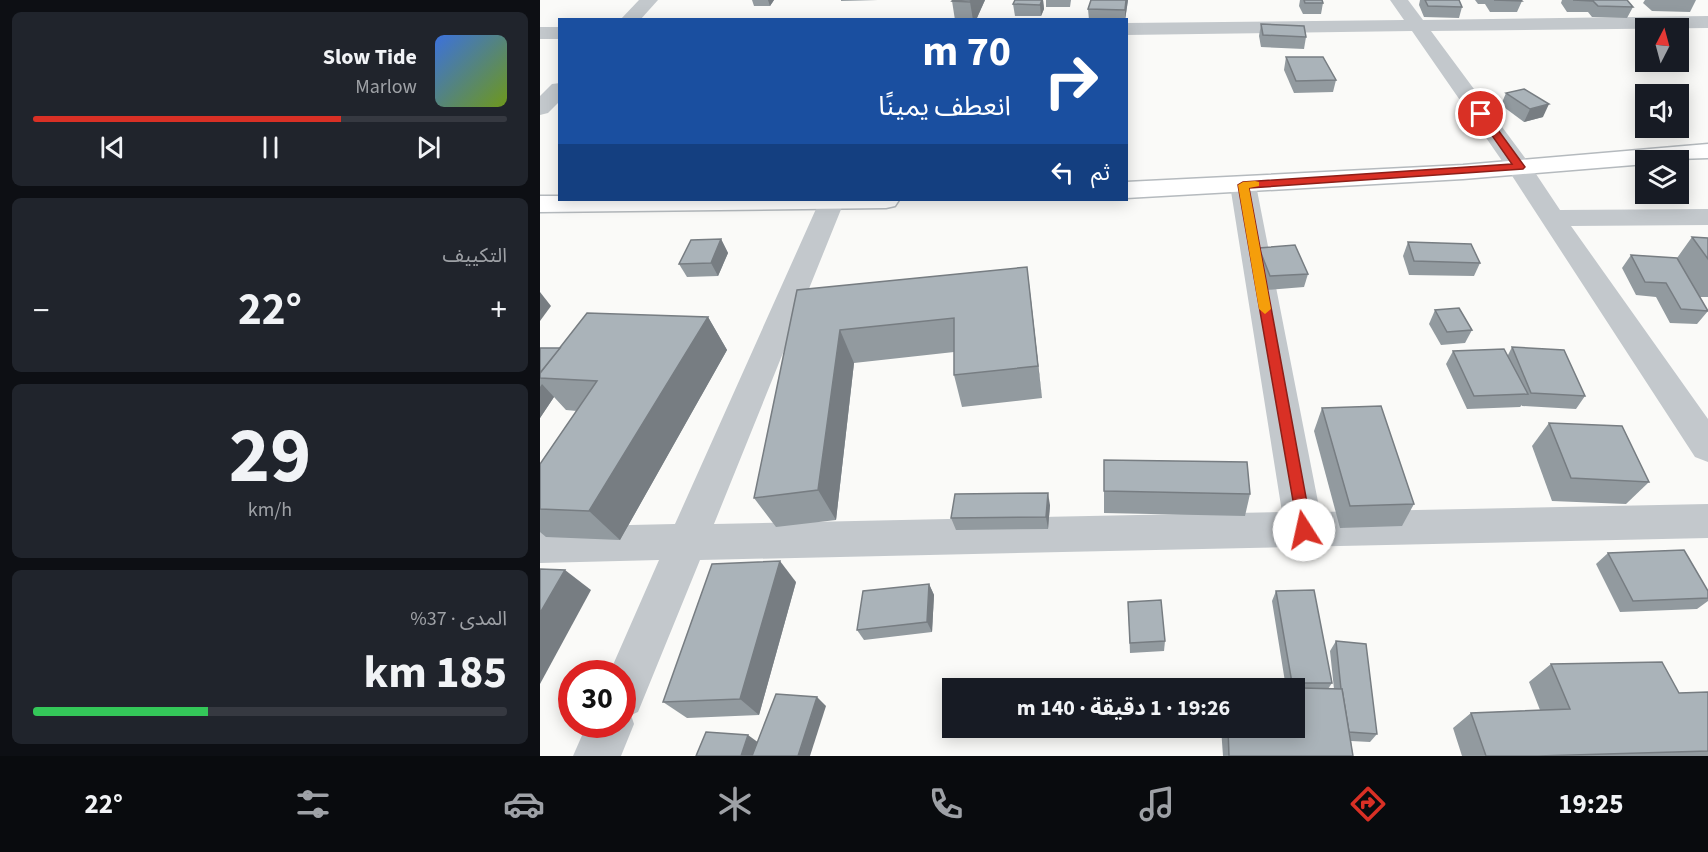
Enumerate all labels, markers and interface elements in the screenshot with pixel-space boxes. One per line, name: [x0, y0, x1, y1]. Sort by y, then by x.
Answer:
north arrow: [1635, 18, 1689, 72]
map controls: [1635, 18, 1689, 204]
text: 70 m: [922, 22, 1011, 82]
text: Slow Tide: [323, 41, 417, 73]
icon: right: [1032, 42, 1110, 120]
text: Marlow: [355, 73, 417, 101]
button: sound: [1635, 84, 1689, 138]
text: انعطف يمينًا: [878, 87, 1011, 126]
pin: [1455, 88, 1506, 139]
icon: arrive: [1464, 97, 1497, 130]
icon: previous: [96, 131, 129, 164]
icon: pause: [254, 131, 287, 164]
icon: next: [412, 131, 445, 164]
button: layers: [1635, 150, 1689, 204]
icon: left: [1046, 156, 1079, 189]
text: ثم: [1091, 157, 1110, 189]
text: التكييف: [443, 242, 507, 270]
text: 22°: [238, 278, 302, 342]
text: −: [33, 287, 49, 334]
text: +: [491, 287, 507, 334]
text: 29: [229, 401, 311, 512]
text: km/h: [248, 496, 292, 524]
position arrow: [1272, 498, 1336, 562]
text: المدى · 37%: [410, 605, 507, 633]
text: 185 km: [363, 641, 507, 705]
speed limit sign: 30: [558, 660, 636, 738]
text: 19:26 · 1 دقيقة · 140 m: [1017, 692, 1230, 724]
icon: filters: [292, 783, 334, 825]
icon: car: [503, 783, 545, 825]
icon: climate: [714, 783, 756, 825]
icon: phone: [925, 783, 967, 825]
icon: music: [1136, 783, 1178, 825]
icon: directions: [1347, 783, 1389, 825]
text: 22°: [85, 785, 123, 824]
text: 19:25: [1558, 785, 1623, 824]

